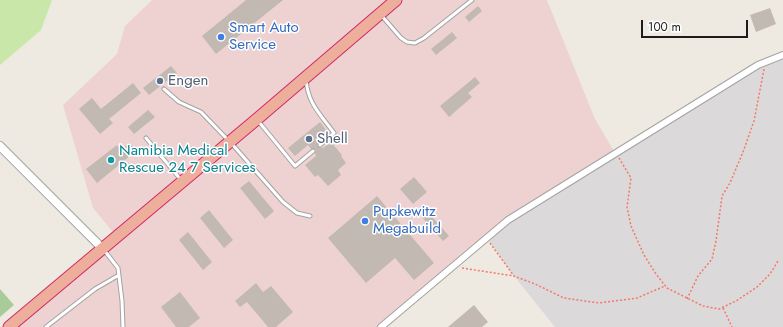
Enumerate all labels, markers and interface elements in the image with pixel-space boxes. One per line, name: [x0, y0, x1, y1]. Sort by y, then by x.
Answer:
scale bar: [643, 12, 750, 38]
text: 100 m: [648, 18, 681, 36]
place label: Smart Auto Service: [229, 19, 299, 54]
marker: Smart Auto Service: [216, 32, 226, 42]
place label: Engen: [168, 72, 208, 90]
marker: Engen: [155, 76, 165, 86]
place label: Shell: [317, 130, 348, 148]
marker: Shell: [304, 134, 314, 144]
place label: Namibia Medical Rescue 24 7 Services: [119, 142, 256, 177]
marker: Namibia Medical Rescue 24 7 Services: [106, 155, 116, 165]
place label: Pupkewitz Megabuild: [373, 203, 441, 238]
marker: Pupkewitz Megabuild: [360, 216, 370, 226]

